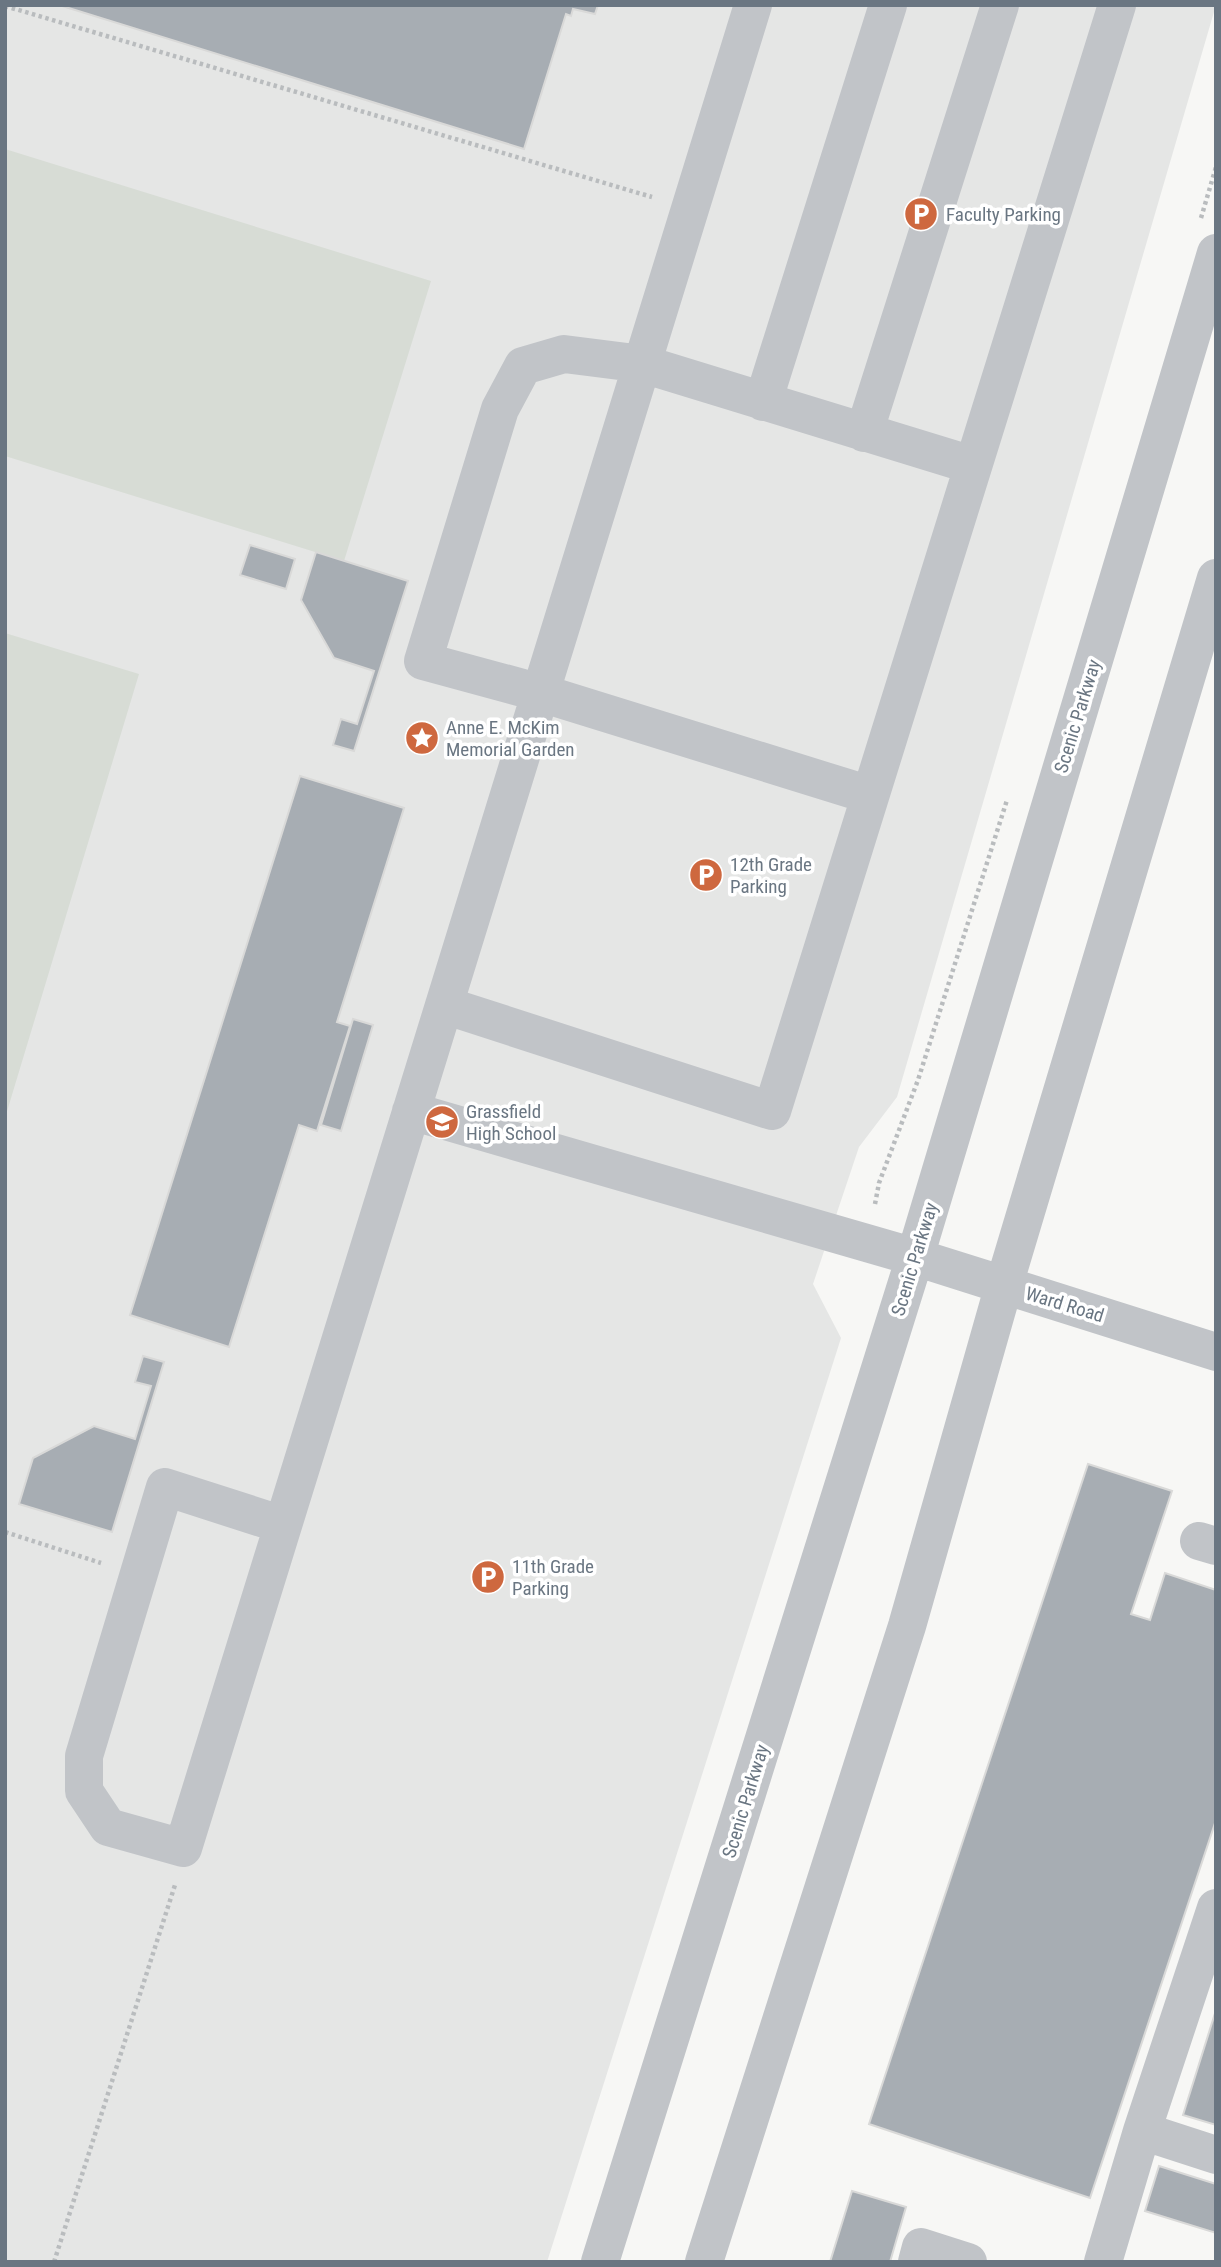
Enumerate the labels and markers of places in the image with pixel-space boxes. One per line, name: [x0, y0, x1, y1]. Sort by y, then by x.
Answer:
parking icon: Faculty Parking: [902, 195, 940, 233]
place label: Faculty Parking: [946, 203, 1061, 226]
place label: Anne E. McKim Memorial Garden: [446, 716, 575, 761]
place icon: Anne E. McKim Memorial Garden: [403, 719, 441, 757]
place label: 12th Grade Parking: [730, 853, 812, 898]
parking icon: 12th Grade Parking: [687, 856, 725, 894]
place label: Grassfield High School: [466, 1100, 556, 1145]
school or university icon: Grassfield High School: [423, 1103, 461, 1141]
place label: 11th Grade Parking: [512, 1555, 594, 1600]
parking icon: 11th Grade Parking: [469, 1558, 507, 1596]

